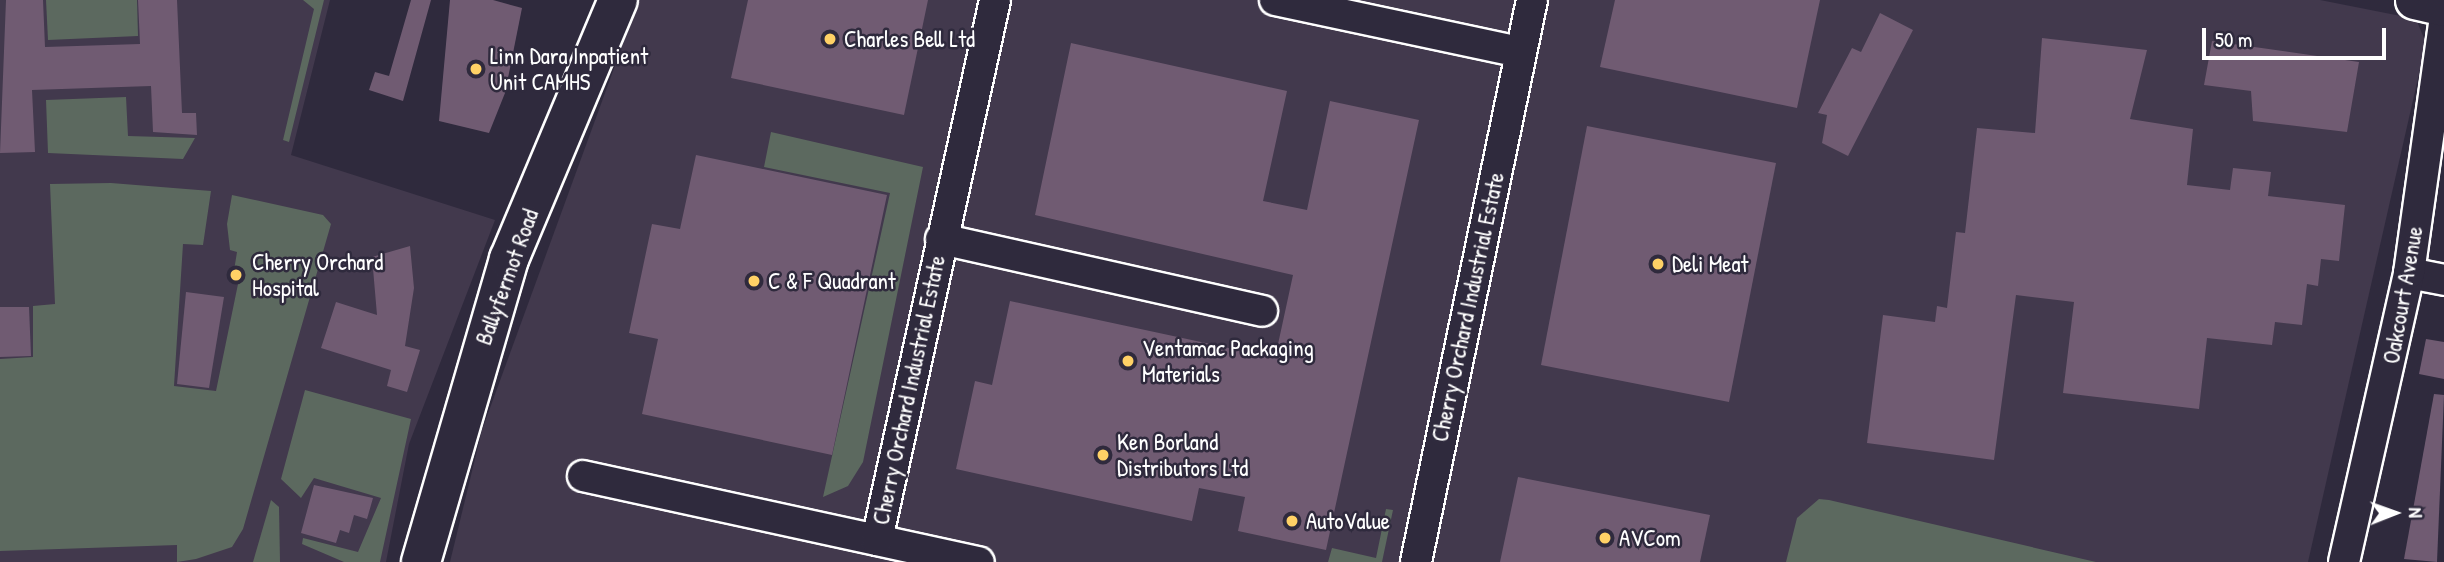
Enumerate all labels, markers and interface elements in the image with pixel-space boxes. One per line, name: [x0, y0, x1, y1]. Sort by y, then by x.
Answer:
scale bar: [2206, 14, 2390, 58]
place label: Charles Bell Ltd: [844, 25, 975, 53]
text: 50 m: [2215, 25, 2252, 54]
marker: Charles Bell Ltd: [822, 31, 838, 47]
place label: Linn Dara Inpatient Unit CAMHS: [490, 42, 648, 96]
marker: Linn Dara Inpatient Unit CAMHS: [468, 61, 484, 77]
street label: Cherry Orchard Industrial Estate: [1426, 170, 1510, 444]
street label: Ballyfermot Road: [470, 205, 544, 349]
street label: Oakcourt Avenue: [2377, 224, 2429, 366]
place label: Cherry Orchard Hospital: [252, 248, 383, 302]
place label: Deli Meat: [1672, 250, 1748, 278]
street label: Cherry Orchard Industrial Estate: [867, 253, 951, 527]
marker: Deli Meat: [1650, 256, 1666, 272]
marker: Cherry Orchard Hospital: [226, 265, 246, 285]
place label: C & F Quadrant: [768, 267, 896, 295]
marker: C & F Quadrant: [746, 273, 762, 289]
place label: Ventamac Packaging Materials: [1142, 334, 1314, 388]
marker: Ventamac Packaging Materials: [1120, 353, 1136, 369]
place label: Ken Borland Distributors Ltd: [1117, 428, 1248, 482]
marker: Ken Borland Distributors Ltd: [1095, 447, 1111, 463]
north arrow: [2360, 478, 2430, 548]
place label: AutoValue: [1306, 507, 1390, 535]
text: N: [2403, 507, 2429, 518]
marker: AutoValue: [1284, 513, 1300, 529]
place label: AVCom: [1619, 524, 1681, 552]
marker: AVCom: [1597, 530, 1613, 546]

